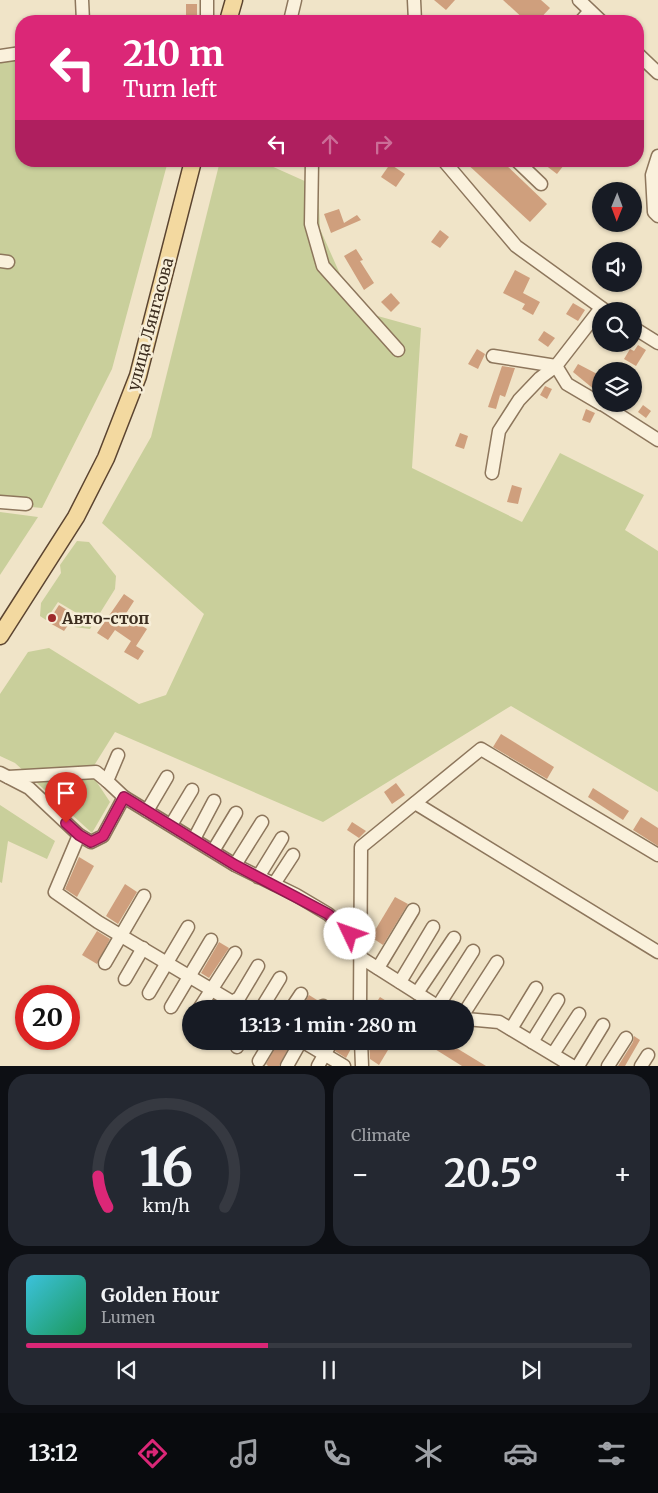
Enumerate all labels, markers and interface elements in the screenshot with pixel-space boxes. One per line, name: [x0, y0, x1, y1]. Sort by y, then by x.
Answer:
text: 210 m: [123, 32, 224, 76]
icon: left: [40, 35, 105, 100]
text: Turn left: [123, 75, 217, 103]
icon: left: [263, 130, 291, 158]
icon: ahead: [316, 130, 344, 158]
icon: right: [369, 130, 397, 158]
north arrow: [592, 182, 642, 232]
map controls: [592, 182, 642, 412]
button: sound: [592, 242, 642, 292]
street label: улица Лянгасова: [123, 255, 177, 393]
button: search: [592, 302, 642, 352]
button: layers: [592, 362, 642, 412]
place label: Авто-стоп: [61, 608, 149, 628]
marker: Авто-стоп: [46, 612, 58, 624]
pin: [45, 772, 87, 823]
icon: arrive: [52, 779, 80, 807]
position arrow: [323, 907, 375, 959]
speed limit sign: 20: [15, 985, 80, 1050]
text: 13:13 · 1 min · 280 m: [239, 1013, 417, 1037]
text: Climate: [351, 1125, 410, 1145]
text: 16: [139, 1135, 194, 1200]
text: 20.5°: [444, 1150, 539, 1197]
text: −: [351, 1156, 370, 1192]
text: +: [613, 1156, 632, 1192]
text: km/h: [143, 1194, 190, 1217]
text: Golden Hour: [101, 1283, 220, 1307]
text: Lumen: [101, 1307, 155, 1327]
icon: previous: [113, 1356, 141, 1384]
icon: pause: [315, 1356, 343, 1384]
icon: next: [517, 1356, 545, 1384]
icon: directions: [135, 1436, 170, 1471]
icon: music: [227, 1436, 262, 1471]
icon: phone: [319, 1436, 354, 1471]
icon: climate: [411, 1436, 446, 1471]
icon: car: [503, 1436, 538, 1471]
icon: filters: [594, 1436, 629, 1471]
text: 13:12: [28, 1439, 78, 1467]

